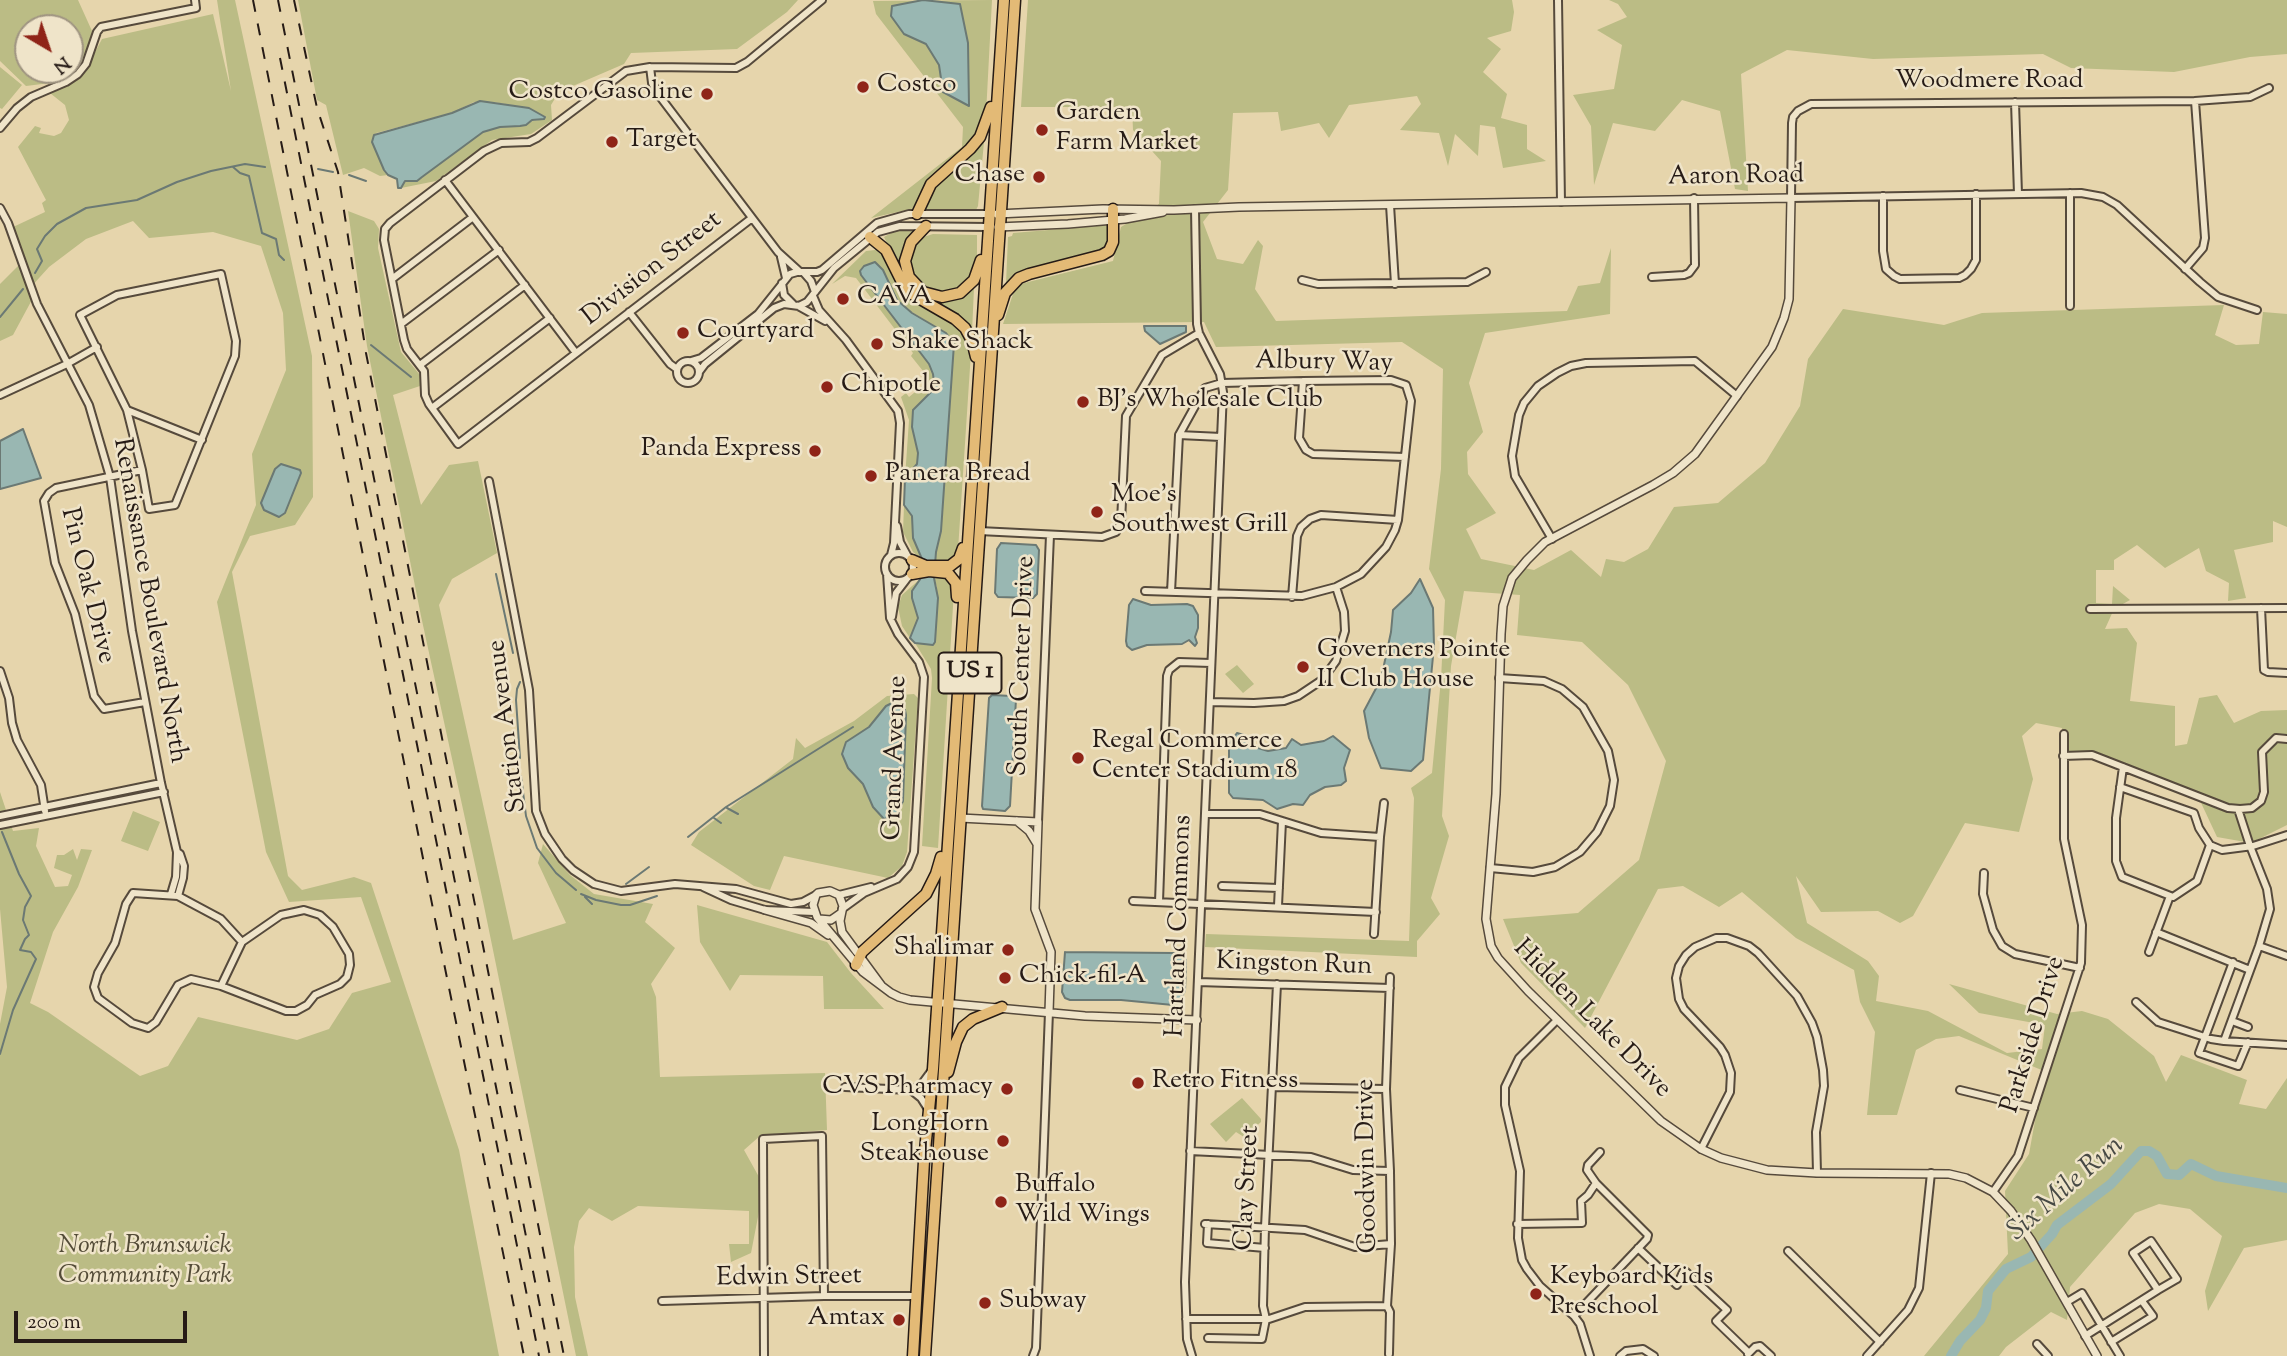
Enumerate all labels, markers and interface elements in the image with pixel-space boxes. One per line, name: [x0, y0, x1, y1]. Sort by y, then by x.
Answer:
north arrow: [14, 14, 84, 84]
text: N: [47, 49, 76, 79]
street label: Woodmere Road: [1895, 67, 2083, 99]
place label: Costco: [877, 71, 957, 103]
place label: Costco Gasoline: [509, 78, 693, 110]
marker: Costco: [855, 79, 871, 95]
marker: Costco Gasoline: [699, 86, 715, 102]
place label: Garden Farm Market: [1056, 99, 1198, 160]
marker: Garden Farm Market: [1034, 122, 1050, 138]
place label: Target: [626, 126, 697, 158]
marker: Target: [604, 134, 620, 150]
place label: Chase: [954, 161, 1025, 193]
street label: Aaron Road: [1668, 161, 1804, 195]
marker: Chase: [1031, 169, 1047, 185]
street label: Division Street: [577, 206, 729, 334]
place label: CAVA: [857, 283, 933, 315]
marker: CAVA: [835, 291, 851, 307]
place label: Courtyard: [697, 317, 814, 349]
marker: Courtyard: [675, 325, 691, 341]
place label: Shake Shack: [891, 328, 1033, 360]
marker: Shake Shack: [869, 336, 885, 352]
street label: Albury Way: [1255, 347, 1393, 381]
place label: Chipotle: [841, 371, 941, 403]
marker: Chipotle: [819, 379, 835, 395]
place label: BJ's Wholesale Club: [1097, 386, 1323, 418]
marker: BJ's Wholesale Club: [1075, 394, 1091, 410]
place label: Panda Express: [641, 435, 801, 467]
street label: Renaissance Boulevard North: [104, 436, 192, 766]
marker: Panda Express: [807, 443, 823, 459]
place label: Panera Bread: [885, 460, 1030, 492]
marker: Panera Bread: [863, 468, 879, 484]
place label: Moe's Southwest Grill: [1111, 481, 1288, 542]
marker: Moe's Southwest Grill: [1089, 504, 1105, 520]
street label: Pin Oak Drive: [52, 505, 120, 667]
street label: South Center Drive: [1005, 555, 1043, 777]
place label: Governers Pointe II Club House: [1317, 636, 1510, 698]
street label: Station Avenue: [483, 638, 535, 814]
road number: US 1: [939, 652, 1002, 694]
marker: Governers Pointe II Club House: [1295, 659, 1311, 675]
street label: Grand Avenue: [879, 675, 915, 841]
place label: Regal Commerce Center Stadium 18: [1092, 727, 1298, 788]
marker: Regal Commerce Center Stadium 18: [1070, 750, 1086, 766]
street label: Hartland Commons: [1162, 814, 1200, 1038]
place label: Shalimar: [894, 934, 994, 966]
street label: Hidden Lake Drive: [1505, 934, 1677, 1106]
marker: Shalimar: [1000, 942, 1016, 958]
street label: Kingston Run: [1215, 948, 1373, 984]
street label: Parkside Drive: [1996, 953, 2074, 1117]
place label: Chick-fil-A: [1019, 962, 1146, 994]
marker: Chick-fil-A: [997, 970, 1013, 986]
place label: Retro Fitness: [1152, 1067, 1298, 1099]
place label: CVS Pharmacy: [822, 1073, 993, 1105]
marker: Retro Fitness: [1130, 1075, 1146, 1091]
street label: Goodwin Drive: [1352, 1079, 1386, 1253]
marker: CVS Pharmacy: [999, 1081, 1015, 1097]
place label: LongHorn Steakhouse: [860, 1110, 989, 1172]
street label: Clay Street: [1230, 1125, 1268, 1251]
water label: Six Mile Run: [2002, 1130, 2132, 1250]
marker: LongHorn Steakhouse: [995, 1133, 1011, 1149]
place label: Buffalo Wild Wings: [1015, 1171, 1150, 1232]
marker: Buffalo Wild Wings: [993, 1194, 1009, 1210]
park label: North Brunswick Community Park: [58, 1232, 232, 1294]
street label: Edwin Street: [716, 1262, 862, 1296]
place label: Keyboard Kids Preschool: [1550, 1263, 1713, 1324]
marker: Keyboard Kids Preschool: [1528, 1286, 1544, 1302]
place label: Subway: [999, 1287, 1087, 1319]
marker: Subway: [977, 1295, 993, 1311]
scale bar: [18, 1296, 191, 1340]
place label: Amtax: [808, 1304, 885, 1336]
text: 200 m: [27, 1308, 81, 1338]
marker: Amtax: [891, 1312, 907, 1328]

